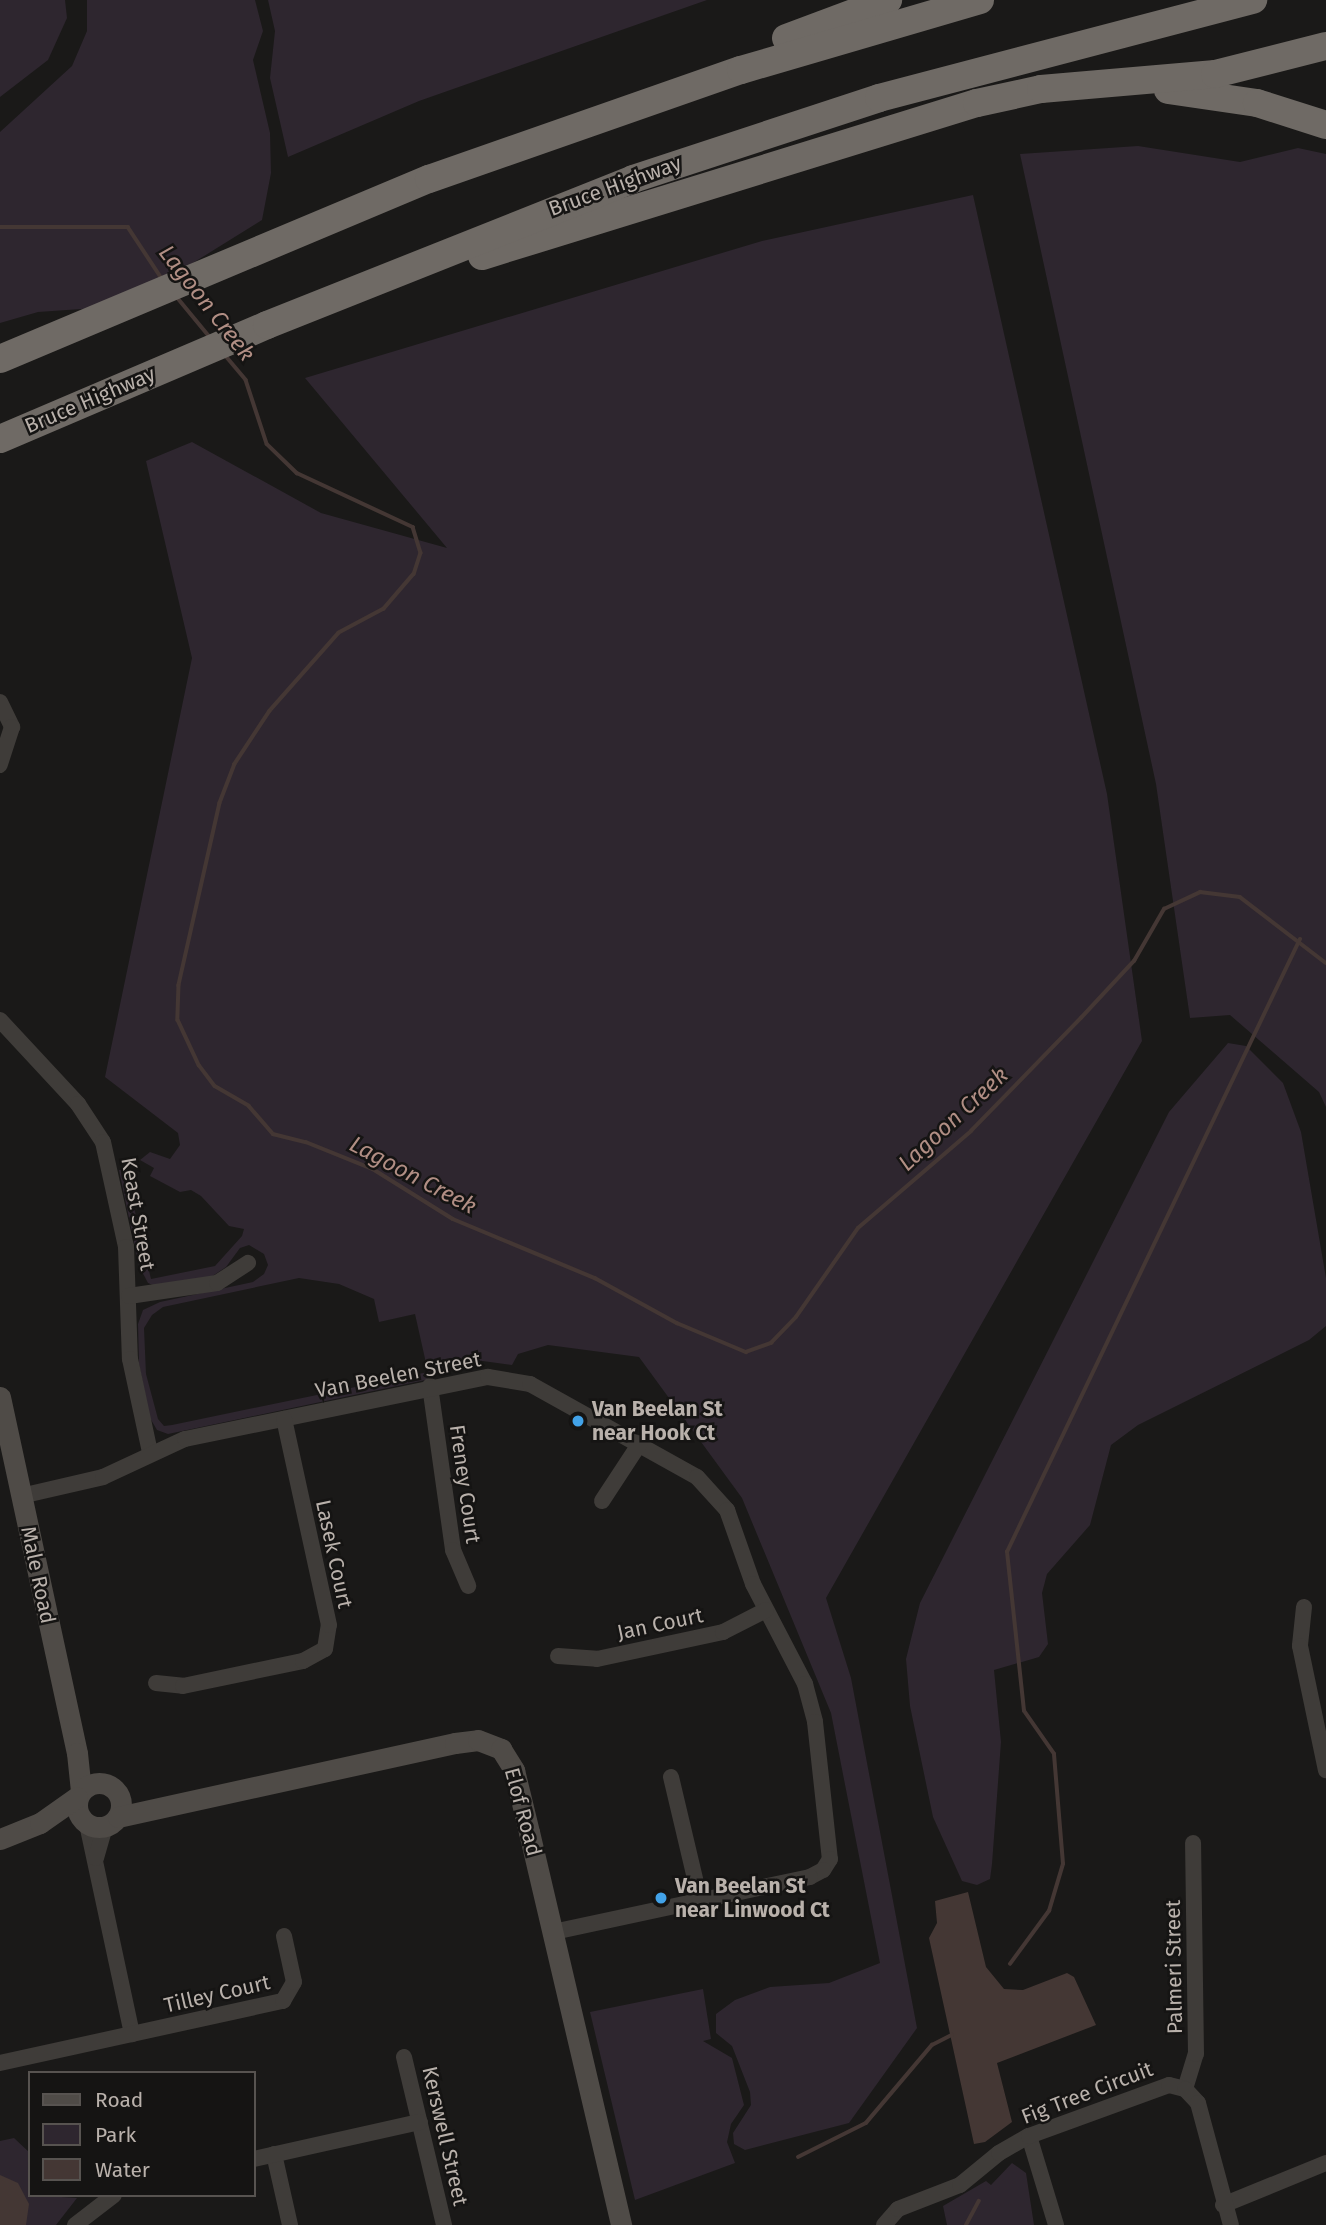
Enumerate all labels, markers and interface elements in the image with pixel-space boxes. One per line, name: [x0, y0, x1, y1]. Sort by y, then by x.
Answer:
street label: Bruce Highway: [545, 150, 685, 222]
water label: Lagoon Creek: [153, 239, 261, 367]
street label: Bruce Highway: [21, 361, 159, 439]
water label: Lagoon Creek: [892, 1061, 1014, 1177]
water label: Lagoon Creek: [345, 1130, 481, 1220]
street label: Keast Street: [116, 1155, 160, 1273]
street label: Van Beelen Street: [313, 1347, 483, 1403]
place label: Van Beelan St near Hook Ct: [592, 1396, 723, 1446]
marker: Van Beelan St near Hook Ct: [570, 1413, 586, 1429]
street label: Freney Court: [444, 1423, 486, 1545]
street label: Lasek Court: [310, 1497, 358, 1611]
street label: Male Road: [15, 1524, 61, 1626]
street label: Jan Court: [615, 1603, 705, 1645]
street label: Elof Road: [499, 1765, 547, 1859]
place label: Van Beelan St near Linwood Ct: [675, 1873, 830, 1923]
marker: Van Beelan St near Linwood Ct: [653, 1890, 669, 1906]
street label: Palmeri Street: [1160, 1900, 1188, 2034]
street label: Tilley Court: [162, 1970, 272, 2018]
street label: Fig Tree Circuit: [1018, 2056, 1156, 2130]
street label: Kerswell Street: [417, 2064, 473, 2208]
legend: [28, 2071, 256, 2197]
text: Road: [95, 2087, 143, 2113]
text: Park: [95, 2122, 136, 2148]
text: Water: [95, 2157, 150, 2183]

